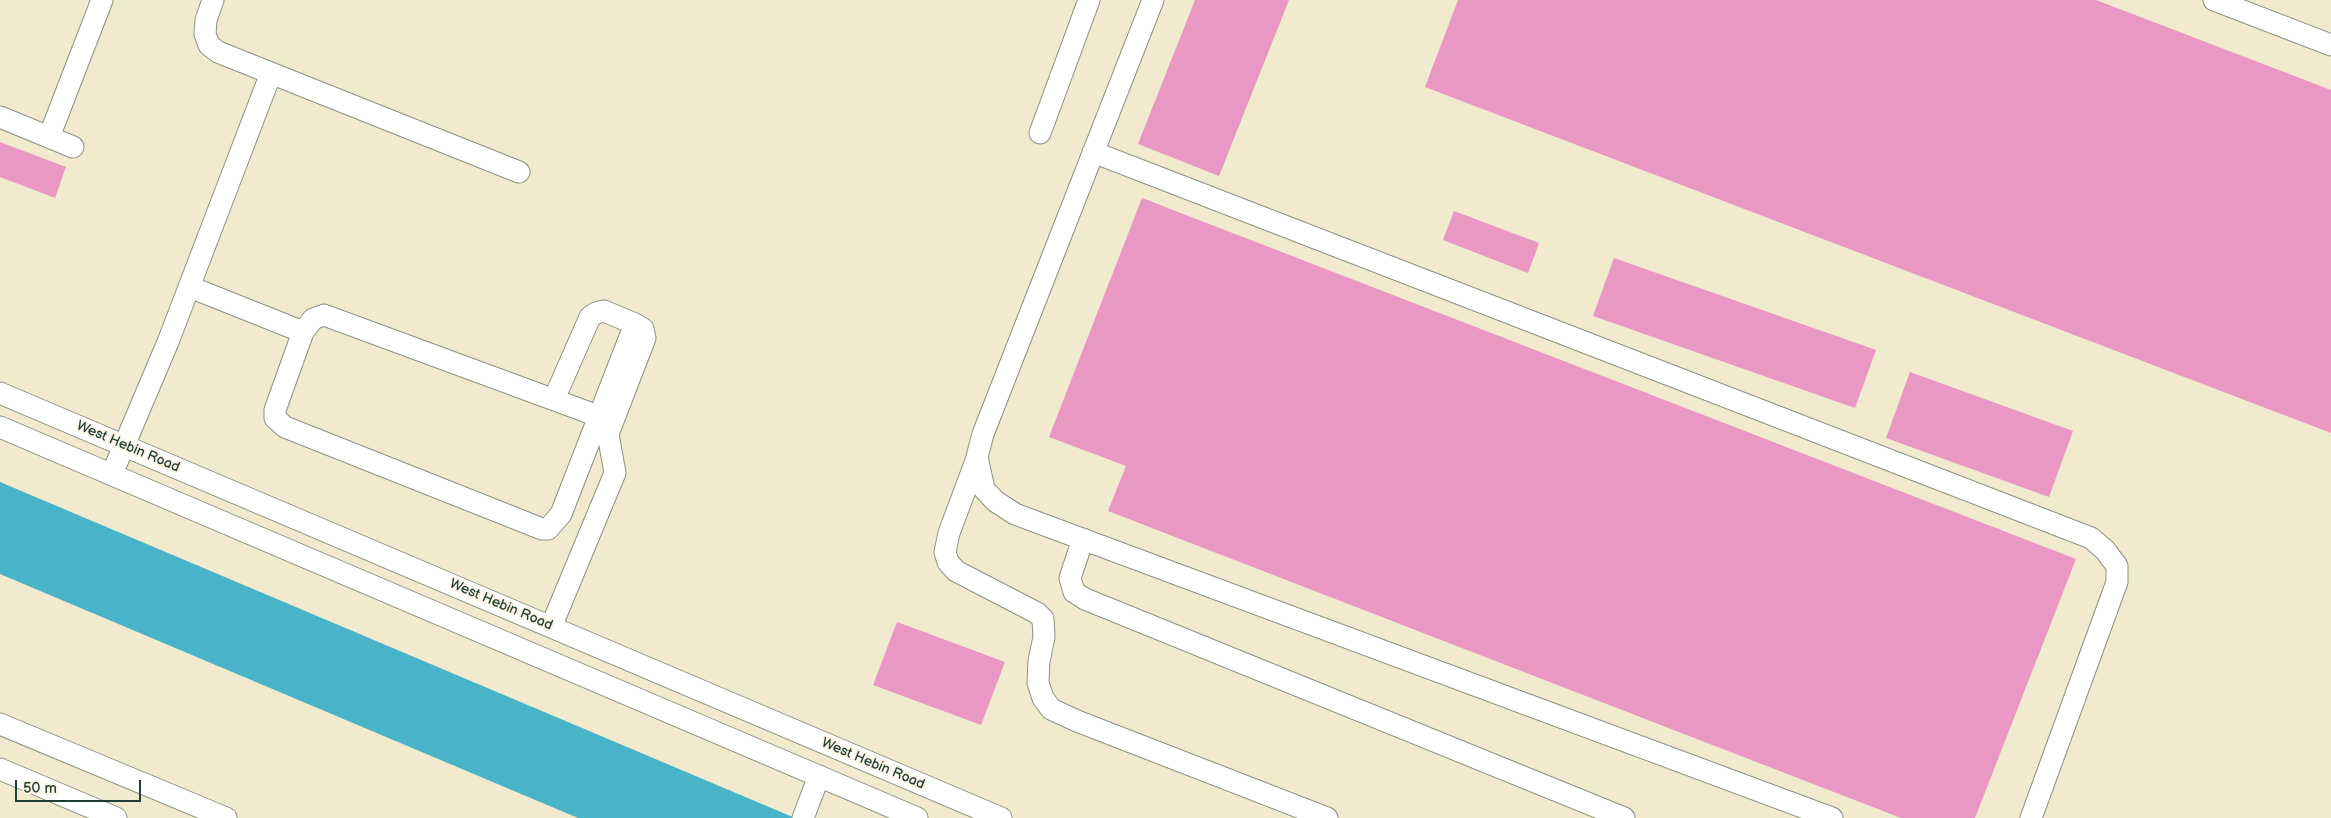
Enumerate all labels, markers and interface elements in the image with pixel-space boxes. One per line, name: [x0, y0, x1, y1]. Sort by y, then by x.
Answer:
street label: West Hebin Road: [74, 418, 182, 476]
street label: West Hebin Road: [447, 576, 555, 634]
street label: West Hebin Road: [819, 735, 927, 793]
scale bar: [18, 770, 144, 802]
text: 50 m: [23, 779, 57, 798]

